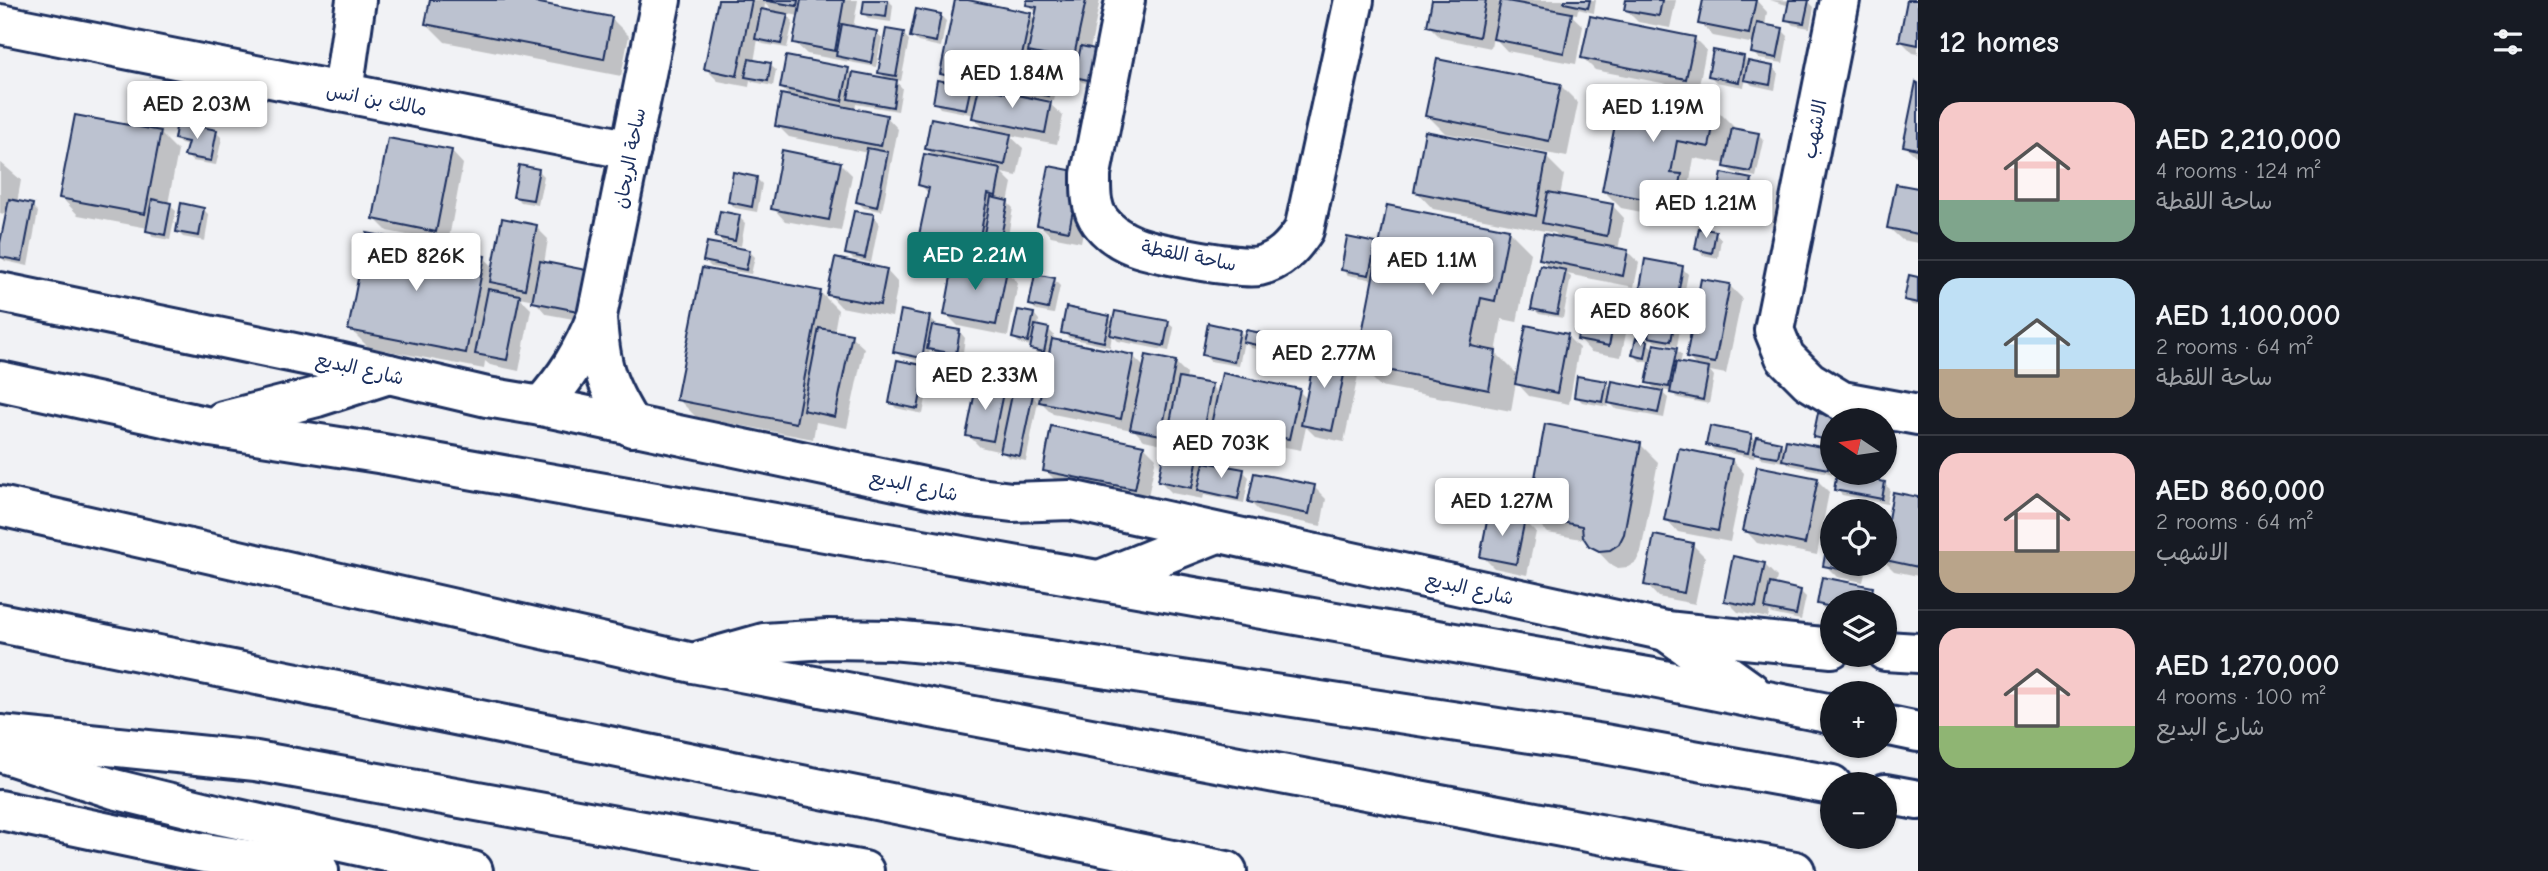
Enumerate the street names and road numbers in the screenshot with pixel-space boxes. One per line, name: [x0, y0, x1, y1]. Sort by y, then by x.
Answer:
street label: مالك بن انس: [325, 79, 429, 121]
street label: الاشهب: [1798, 98, 1831, 161]
street label: ساحة الريحان: [609, 106, 651, 210]
street label: ساحة اللقطة: [1139, 236, 1238, 276]
street label: شارع البديع: [313, 348, 406, 392]
street label: شارع البديع: [867, 466, 960, 508]
street label: شارع البديع: [1423, 568, 1516, 612]

